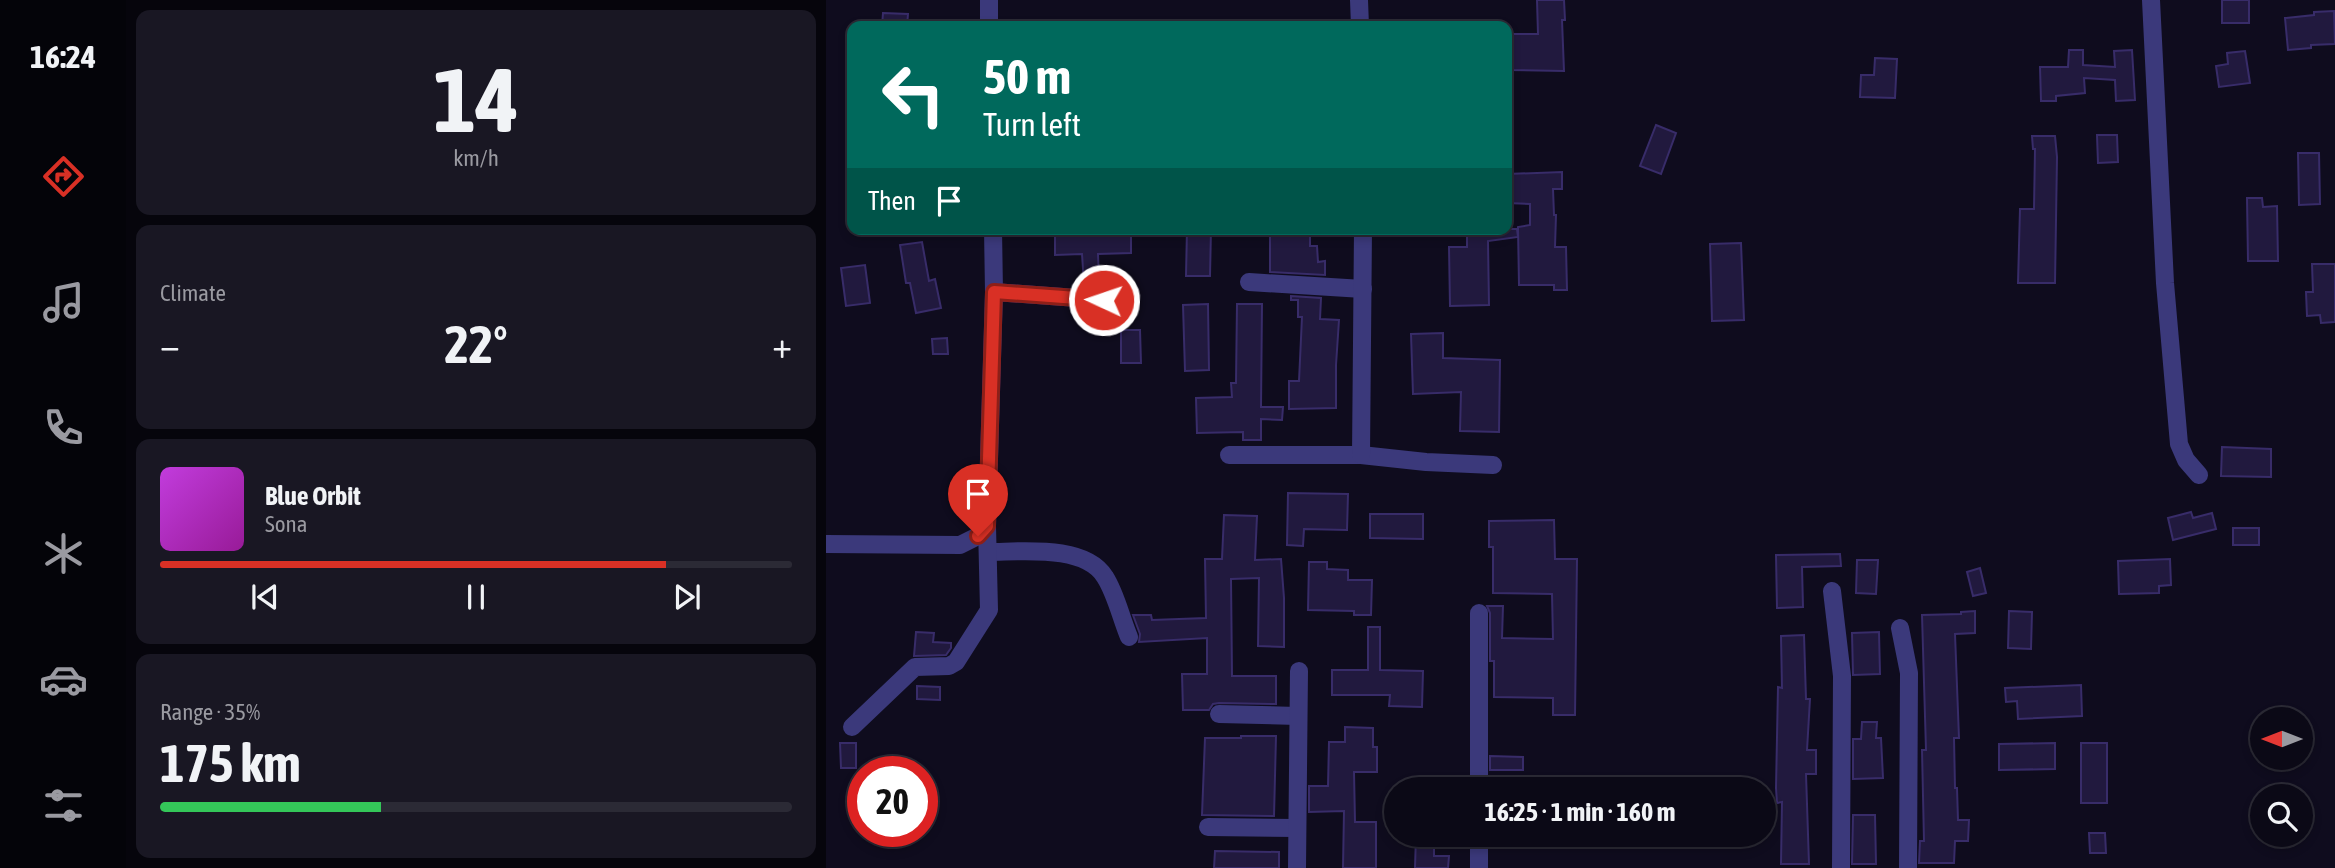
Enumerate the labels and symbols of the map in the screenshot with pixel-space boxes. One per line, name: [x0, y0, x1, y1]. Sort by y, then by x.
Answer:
position arrow: [1067, 263, 1141, 337]
pin: [948, 464, 1008, 536]
north arrow: [2250, 707, 2314, 770]
speed limit sign: 20: [847, 756, 938, 847]

